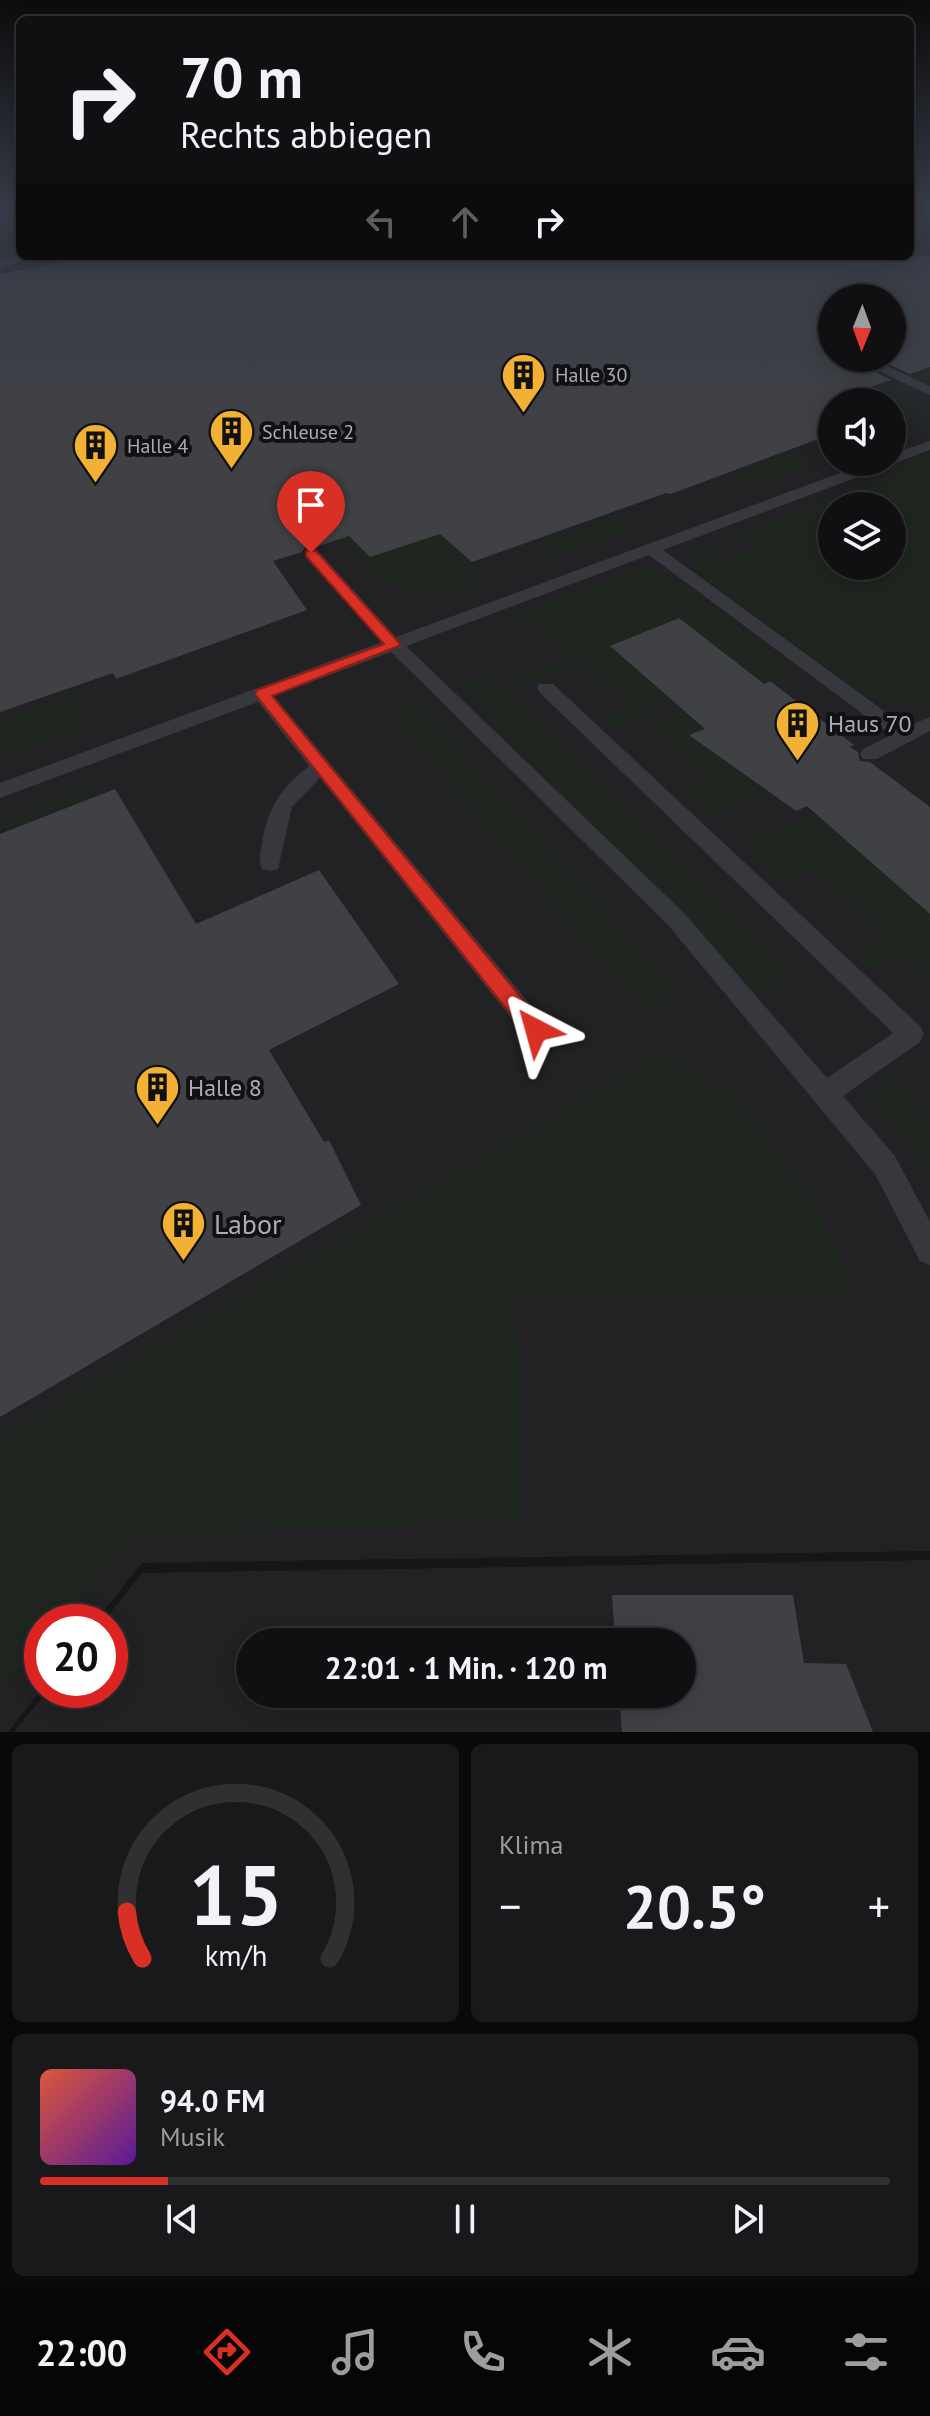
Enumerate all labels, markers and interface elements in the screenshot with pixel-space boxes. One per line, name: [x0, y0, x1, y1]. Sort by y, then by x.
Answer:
text: 70 m: [180, 41, 303, 113]
icon: right: [48, 48, 152, 152]
text: Rechts abbiegen: [180, 111, 432, 158]
icon: left: [359, 200, 403, 244]
icon: ahead: [443, 200, 487, 244]
icon: right: [527, 200, 571, 244]
north arrow: [818, 284, 906, 372]
map controls: [818, 284, 906, 580]
building icon: Halle 30: [500, 351, 548, 414]
place label: Halle 30: [555, 362, 627, 388]
button: sound: [818, 388, 906, 476]
building icon: Schleuse 2: [207, 408, 255, 471]
place label: Schleuse 2: [262, 419, 354, 445]
building icon: Halle 4: [72, 422, 120, 485]
place label: Halle 4: [127, 433, 189, 459]
pin: [277, 471, 345, 553]
icon: arrive: [289, 483, 333, 527]
button: layers: [818, 492, 906, 580]
building icon: Haus 70: [773, 700, 821, 763]
place label: Haus 70: [828, 708, 912, 739]
position arrow: [494, 988, 578, 1072]
building icon: Halle 8: [133, 1064, 181, 1127]
place label: Halle 8: [188, 1072, 262, 1103]
building icon: Labor: [159, 1200, 207, 1263]
place label: Labor: [214, 1205, 282, 1242]
speed limit sign: 20: [24, 1604, 128, 1708]
text: 22:01 · 1 Min. · 120 m: [325, 1648, 607, 1687]
text: Klima: [499, 1828, 563, 1861]
text: 15: [188, 1840, 283, 1948]
text: 20.5°: [623, 1867, 766, 1945]
text: −: [499, 1877, 521, 1934]
text: +: [868, 1877, 890, 1934]
text: km/h: [204, 1937, 267, 1974]
text: 94.0 FM: [160, 2081, 265, 2120]
text: Musik: [160, 2120, 225, 2153]
icon: previous: [160, 2197, 204, 2241]
icon: pause: [443, 2197, 487, 2241]
icon: next: [726, 2197, 770, 2241]
icon: directions: [199, 2324, 255, 2380]
icon: music: [327, 2324, 383, 2380]
icon: phone: [455, 2324, 511, 2380]
icon: climate: [582, 2324, 638, 2380]
icon: car: [710, 2324, 766, 2380]
icon: filters: [838, 2324, 894, 2380]
text: 22:00: [36, 2329, 127, 2376]

